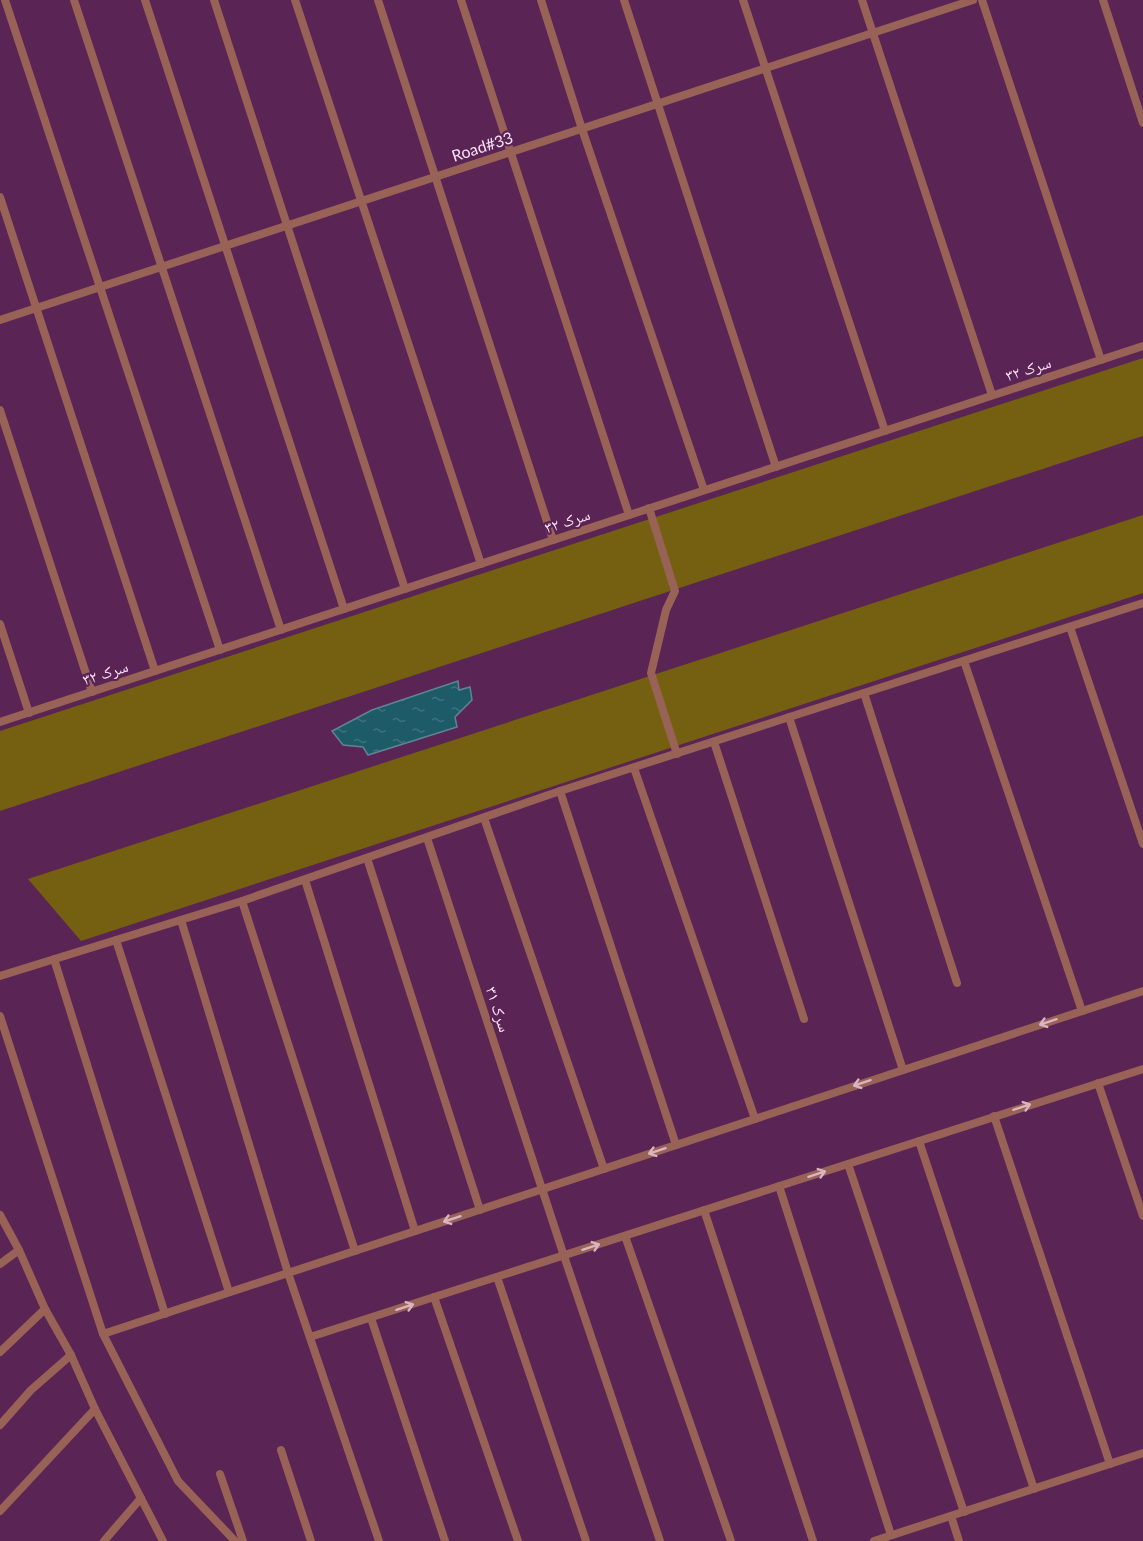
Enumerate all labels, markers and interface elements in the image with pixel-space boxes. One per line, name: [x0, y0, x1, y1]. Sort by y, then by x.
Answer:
street label: Road#33: [449, 127, 515, 165]
street label: سرک ۳۲: [1003, 352, 1054, 385]
street label: سرک ۳۲: [542, 504, 593, 537]
street label: سرک ۳۲: [80, 656, 131, 689]
street label: سرک ۳۱: [482, 984, 515, 1035]
one-way arrow: [1039, 1018, 1058, 1029]
one-way arrow: [853, 1079, 872, 1090]
one-way arrow: [1012, 1101, 1031, 1112]
one-way arrow: [648, 1146, 667, 1157]
one-way arrow: [807, 1168, 826, 1179]
one-way arrow: [443, 1214, 462, 1225]
one-way arrow: [581, 1240, 600, 1251]
one-way arrow: [395, 1300, 414, 1311]

